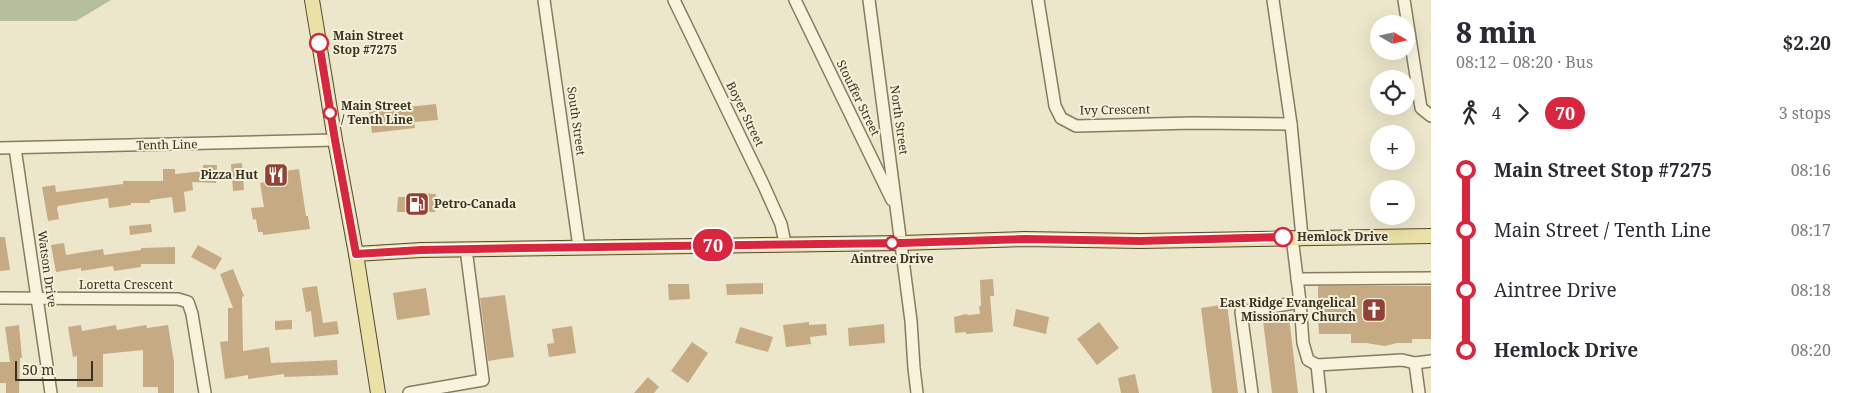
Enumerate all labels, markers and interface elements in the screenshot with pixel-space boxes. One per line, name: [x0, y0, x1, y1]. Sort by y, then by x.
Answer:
text: 8 min: [1456, 13, 1536, 51]
north arrow: [1370, 15, 1415, 60]
map controls: [1370, 15, 1415, 225]
place label: Main Street Stop #7275: [333, 27, 404, 58]
text: $2.20: [1782, 30, 1831, 56]
marker: Main Street Stop #7275: [309, 33, 329, 53]
text: 08:12 – 08:20 · Bus: [1456, 51, 1593, 73]
street label: Stouffer Street: [833, 57, 884, 139]
button: locate: [1370, 70, 1415, 115]
street label: Boyer Street: [722, 79, 768, 149]
street label: North Street: [886, 84, 913, 156]
street label: South Street: [563, 85, 590, 157]
place label: Main Street / Tenth Line: [341, 97, 413, 128]
icon: walk: [1456, 99, 1484, 127]
icon: forward: [1509, 99, 1537, 127]
street label: Ivy Crescent: [1080, 100, 1150, 119]
text: 70: [1555, 101, 1575, 125]
text: 4: [1492, 102, 1501, 124]
text: 3 stops: [1779, 102, 1831, 124]
marker: Main Street / Tenth Line: [323, 106, 337, 120]
button: +: [1370, 125, 1415, 170]
street label: Tenth Line: [136, 135, 198, 154]
text: Main Street Stop #7275: [1494, 157, 1712, 183]
text: 08:16: [1791, 159, 1831, 181]
restaurant icon: Pizza Hut: [263, 162, 289, 188]
place label: Pizza Hut: [200, 166, 258, 183]
button: −: [1370, 180, 1415, 225]
fuel station icon: Petro-Canada: [404, 191, 430, 217]
place label: Petro-Canada: [434, 195, 516, 212]
text: Main Street / Tenth Line: [1494, 217, 1711, 243]
text: 08:17: [1791, 219, 1831, 241]
marker: Hemlock Drive: [1273, 227, 1293, 247]
place label: Hemlock Drive: [1297, 228, 1388, 245]
street label: Watson Drive: [34, 229, 61, 308]
line badge: 70: [690, 229, 736, 261]
text: 70: [703, 233, 723, 257]
marker: Aintree Drive: [885, 236, 899, 250]
place label: Aintree Drive: [850, 250, 934, 267]
street label: Loretta Crescent: [79, 276, 173, 293]
text: Aintree Drive: [1494, 277, 1617, 303]
text: 08:18: [1791, 279, 1831, 301]
place label: East Ridge Evangelical Missionary Church: [1220, 294, 1357, 325]
church icon: East Ridge Evangelical Missionary Church: [1361, 297, 1387, 323]
text: Hemlock Drive: [1494, 337, 1638, 363]
text: 08:20: [1791, 339, 1831, 361]
scale bar: [15, 358, 92, 381]
text: 50 m: [22, 360, 55, 379]

